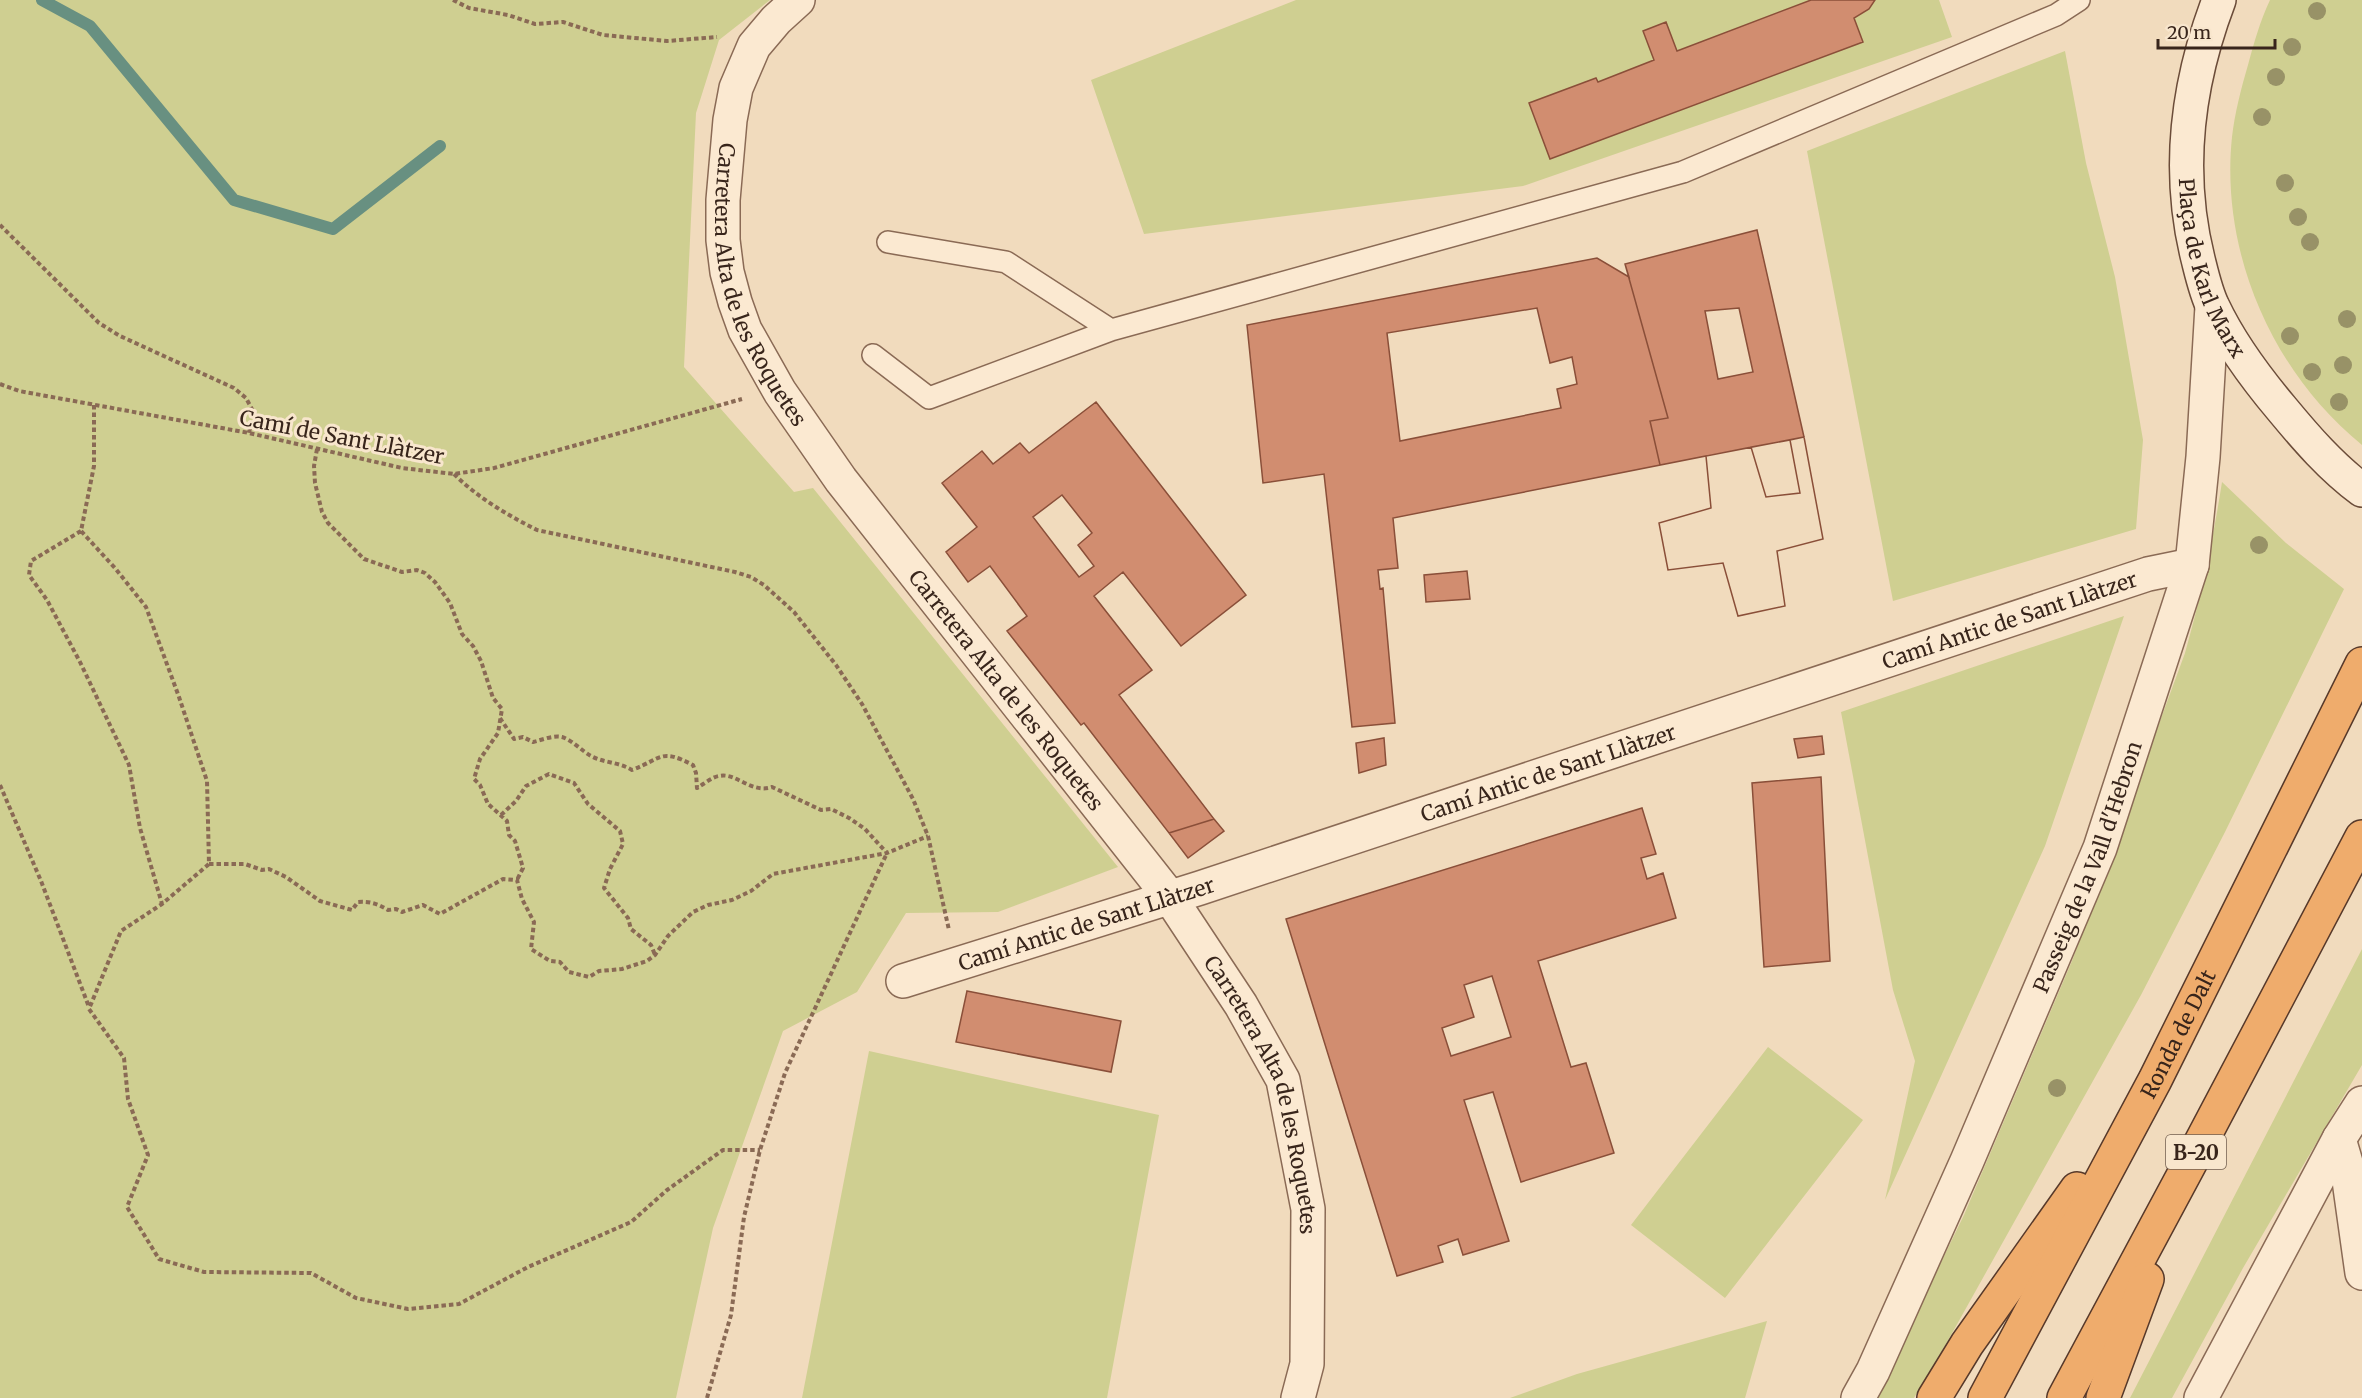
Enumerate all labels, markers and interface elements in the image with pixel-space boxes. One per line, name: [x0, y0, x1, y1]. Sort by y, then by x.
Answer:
scale bar: [2158, 12, 2275, 50]
text: 20 m: [2167, 21, 2211, 44]
street label: Carretera Alta de les Roquetes: [710, 142, 813, 431]
street label: Plaça de Karl Marx: [2173, 177, 2252, 363]
street label: Camí de Sant Llàtzer: [237, 404, 447, 470]
street label: Carretera Alta de les Roquetes: [903, 564, 1110, 816]
street label: Camí Antic de Sant Llàtzer: [1878, 565, 2141, 675]
street label: Camí Antic de Sant Llàtzer: [1417, 718, 1679, 827]
street label: Passeig de la Vall d'Hebron: [2027, 738, 2147, 997]
street label: Camí Antic de Sant Llàtzer: [955, 871, 1218, 976]
street label: Carretera Alta de les Roquetes: [1198, 950, 1322, 1234]
street label: Ronda de Dalt: [2134, 965, 2221, 1103]
road number: B-20: [2166, 1135, 2226, 1169]

